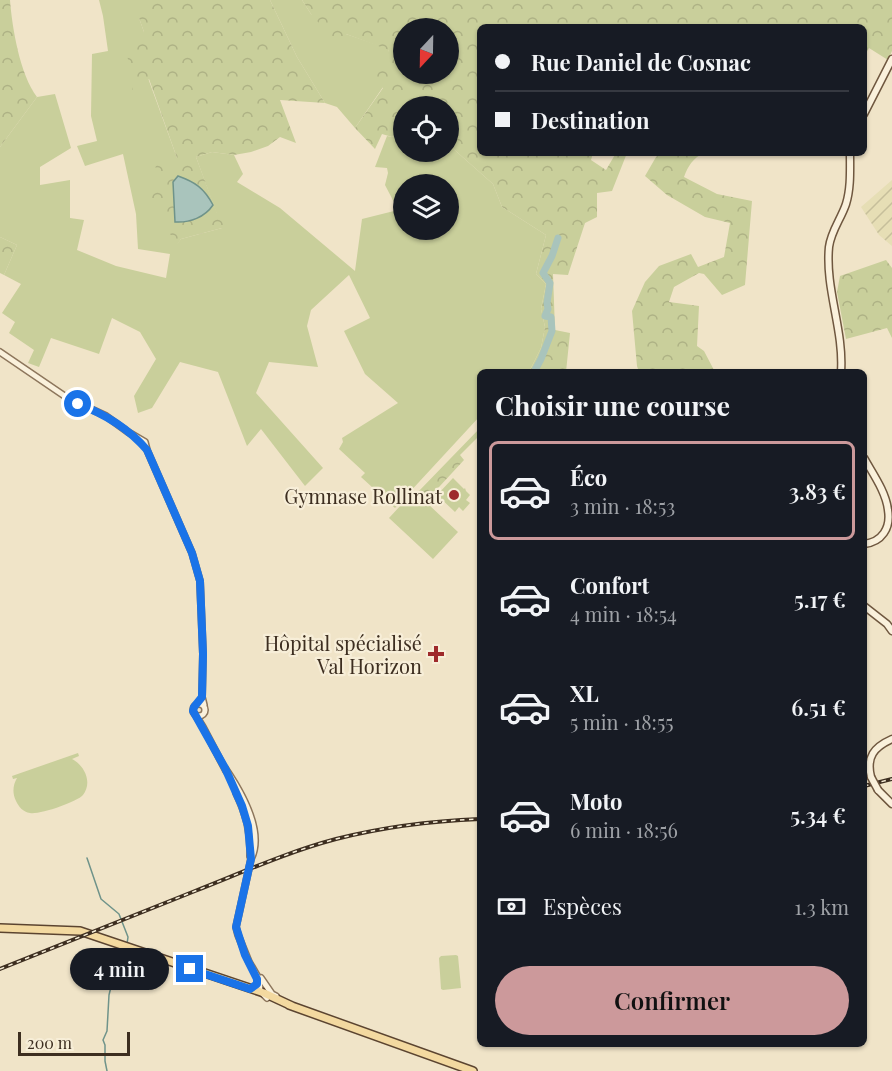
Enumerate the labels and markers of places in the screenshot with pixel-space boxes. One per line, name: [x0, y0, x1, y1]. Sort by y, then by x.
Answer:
place label: Gymnase Rollinat: [284, 482, 443, 509]
marker: Gymnase Rollinat: [447, 488, 461, 502]
place label: Hôpital spécialisé Val Horizon: [264, 629, 422, 679]
marker: Hôpital spécialisé Val Horizon: [427, 645, 445, 663]

